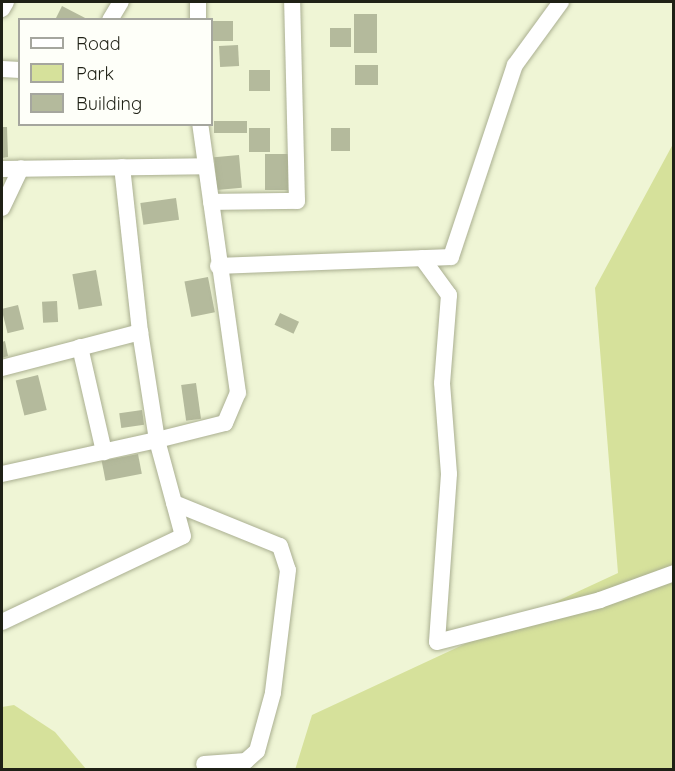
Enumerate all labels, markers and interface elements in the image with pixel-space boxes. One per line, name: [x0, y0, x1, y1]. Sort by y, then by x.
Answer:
legend: [18, 18, 213, 126]
text: Road: [76, 32, 121, 55]
text: Park: [76, 62, 114, 85]
text: Building: [76, 92, 142, 115]

